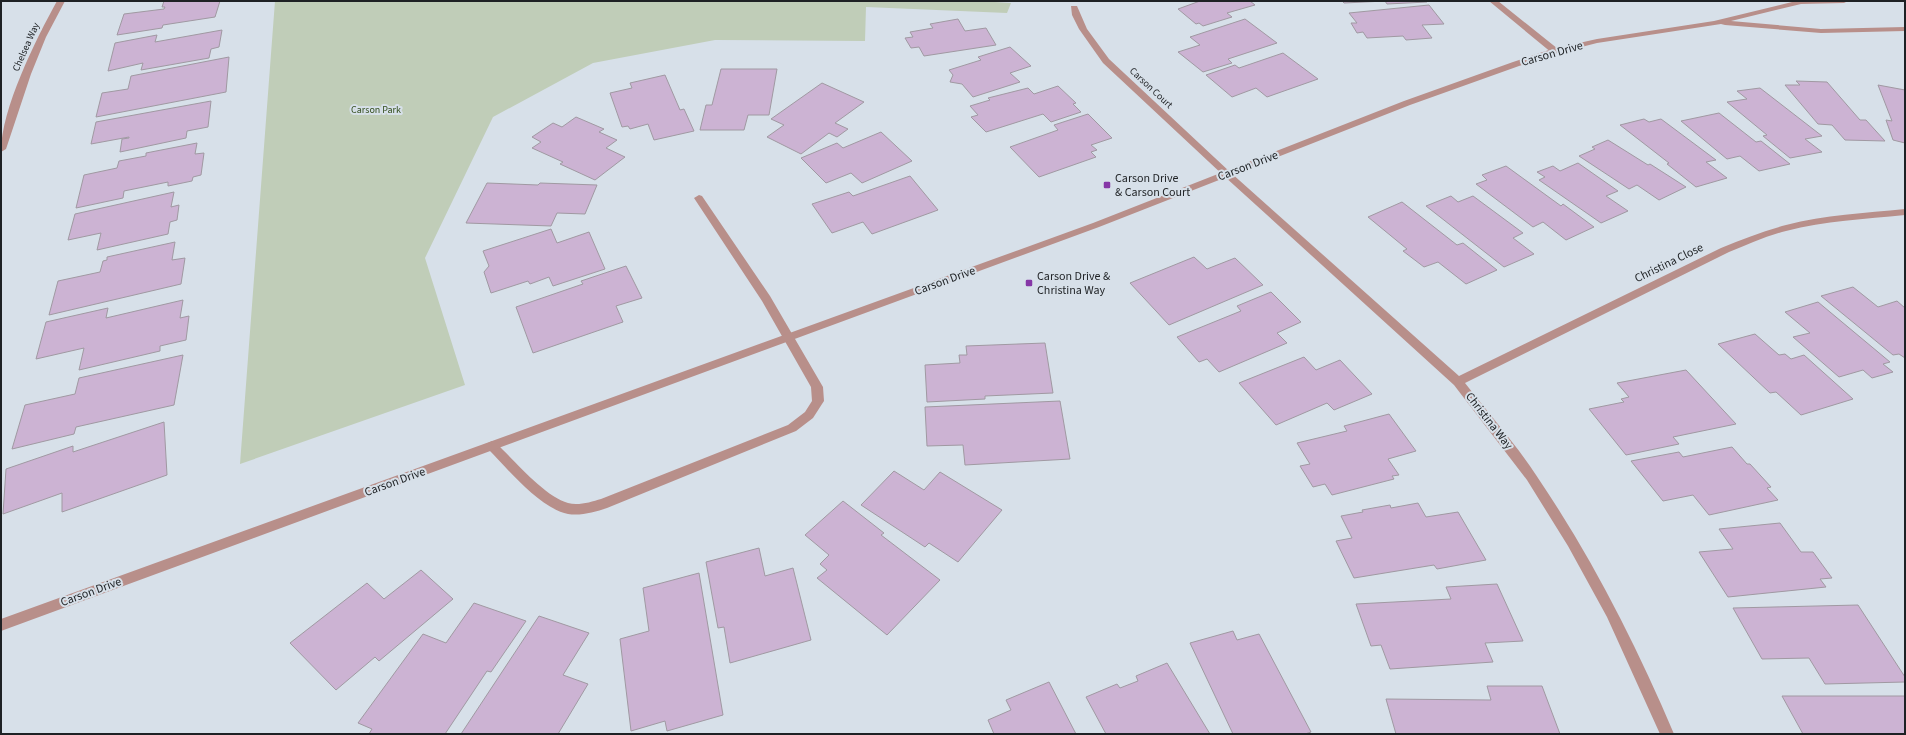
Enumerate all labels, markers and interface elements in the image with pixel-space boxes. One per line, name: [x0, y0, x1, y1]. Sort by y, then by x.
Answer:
street label: Chelsea Way: [9, 20, 43, 74]
street label: Carson Drive: [1519, 37, 1585, 71]
street label: Carson Court: [1126, 64, 1176, 112]
park label: Carson Park: [351, 103, 401, 117]
street label: Carson Drive: [1215, 147, 1281, 185]
place label: Carson Drive & Carson Court: [1115, 170, 1190, 201]
marker: Carson Drive & Carson Court: [1102, 180, 1112, 190]
street label: Christina Close: [1632, 239, 1706, 287]
street label: Carson Drive: [912, 262, 978, 300]
place label: Carson Drive & Christina Way: [1037, 268, 1111, 299]
marker: Carson Drive & Christina Way: [1024, 278, 1034, 288]
street label: Christina Way: [1461, 389, 1517, 453]
street label: Carson Drive: [362, 463, 428, 501]
street label: Carson Drive: [58, 573, 124, 611]

